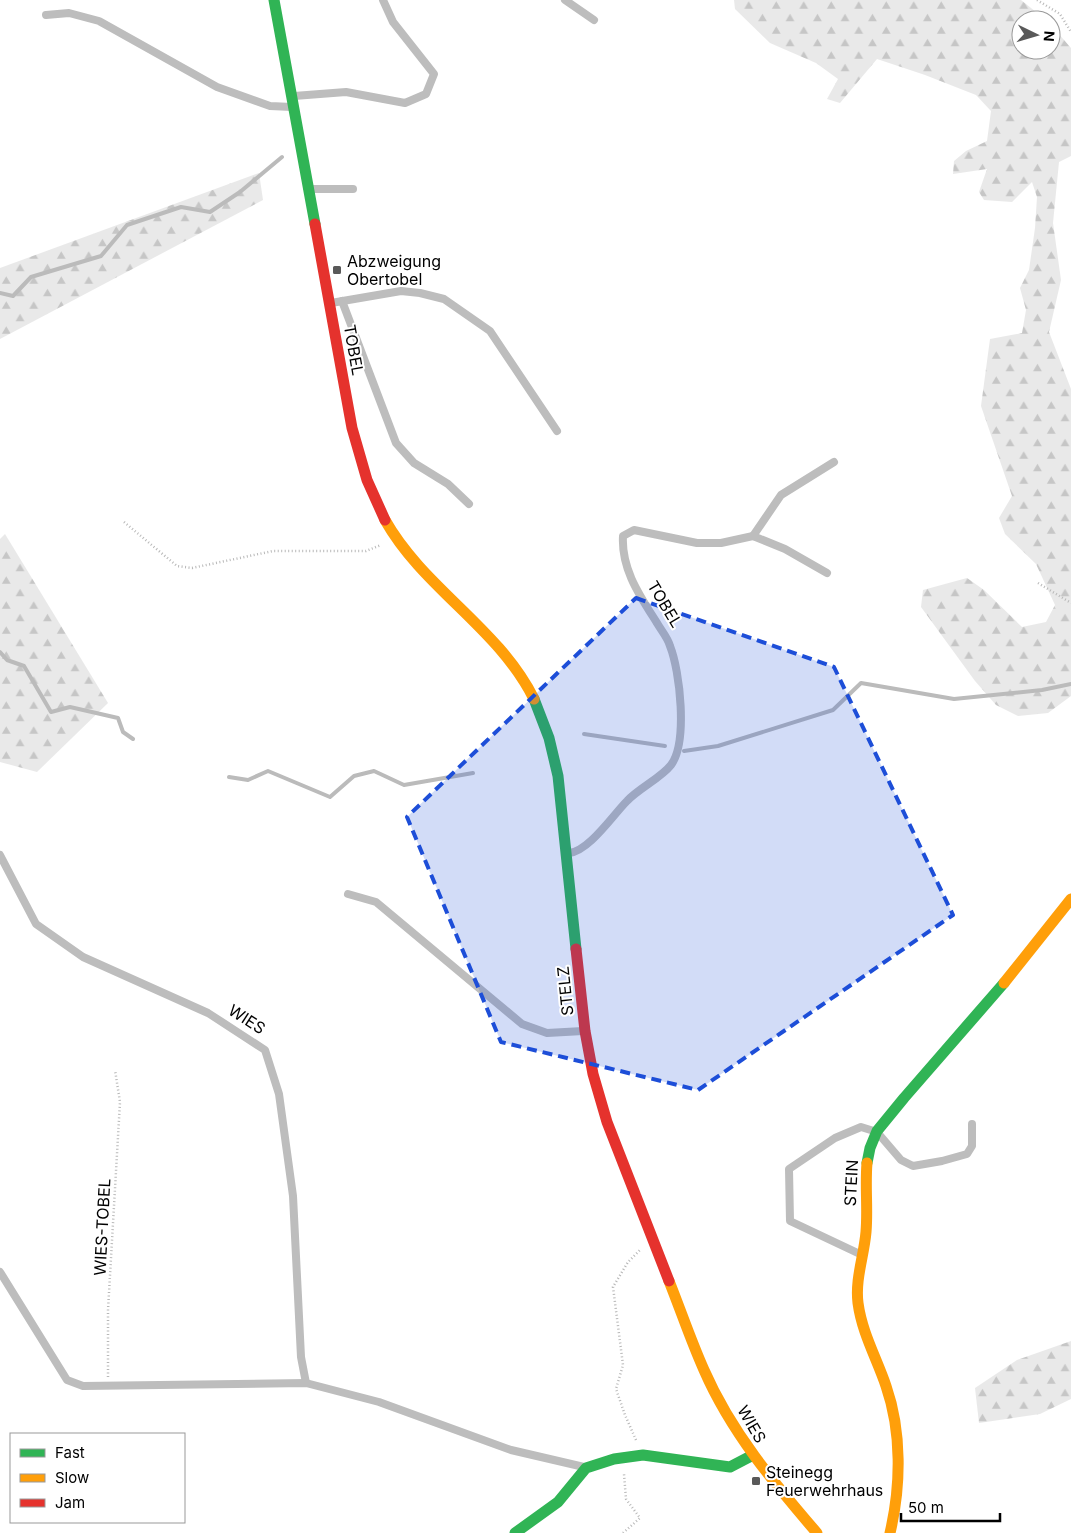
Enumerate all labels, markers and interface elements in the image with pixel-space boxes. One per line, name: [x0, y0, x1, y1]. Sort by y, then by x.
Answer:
north arrow: [1011, 10, 1061, 60]
text: N: [1041, 30, 1058, 42]
place label: Abzweigung Obertobel: [347, 251, 441, 289]
marker: Abzweigung Obertobel: [331, 264, 343, 276]
street label: TOBEL: [340, 323, 368, 377]
street label: TOBEL: [643, 577, 687, 631]
street label: STELZ: [552, 965, 578, 1017]
street label: WIES: [225, 1000, 269, 1038]
street label: STEIN: [840, 1159, 862, 1207]
street label: WIES-TOBEL: [89, 1178, 115, 1276]
street label: WIES: [733, 1402, 771, 1446]
legend: [10, 1433, 185, 1523]
text: Fast: [55, 1443, 85, 1462]
place label: Steinegg Feuerwehrhaus: [766, 1462, 883, 1500]
text: Slow: [55, 1468, 89, 1487]
marker: Steinegg Feuerwehrhaus: [750, 1475, 762, 1487]
scale bar: [901, 1490, 1000, 1522]
text: Jam: [55, 1493, 85, 1512]
text: 50 m: [908, 1498, 944, 1517]

